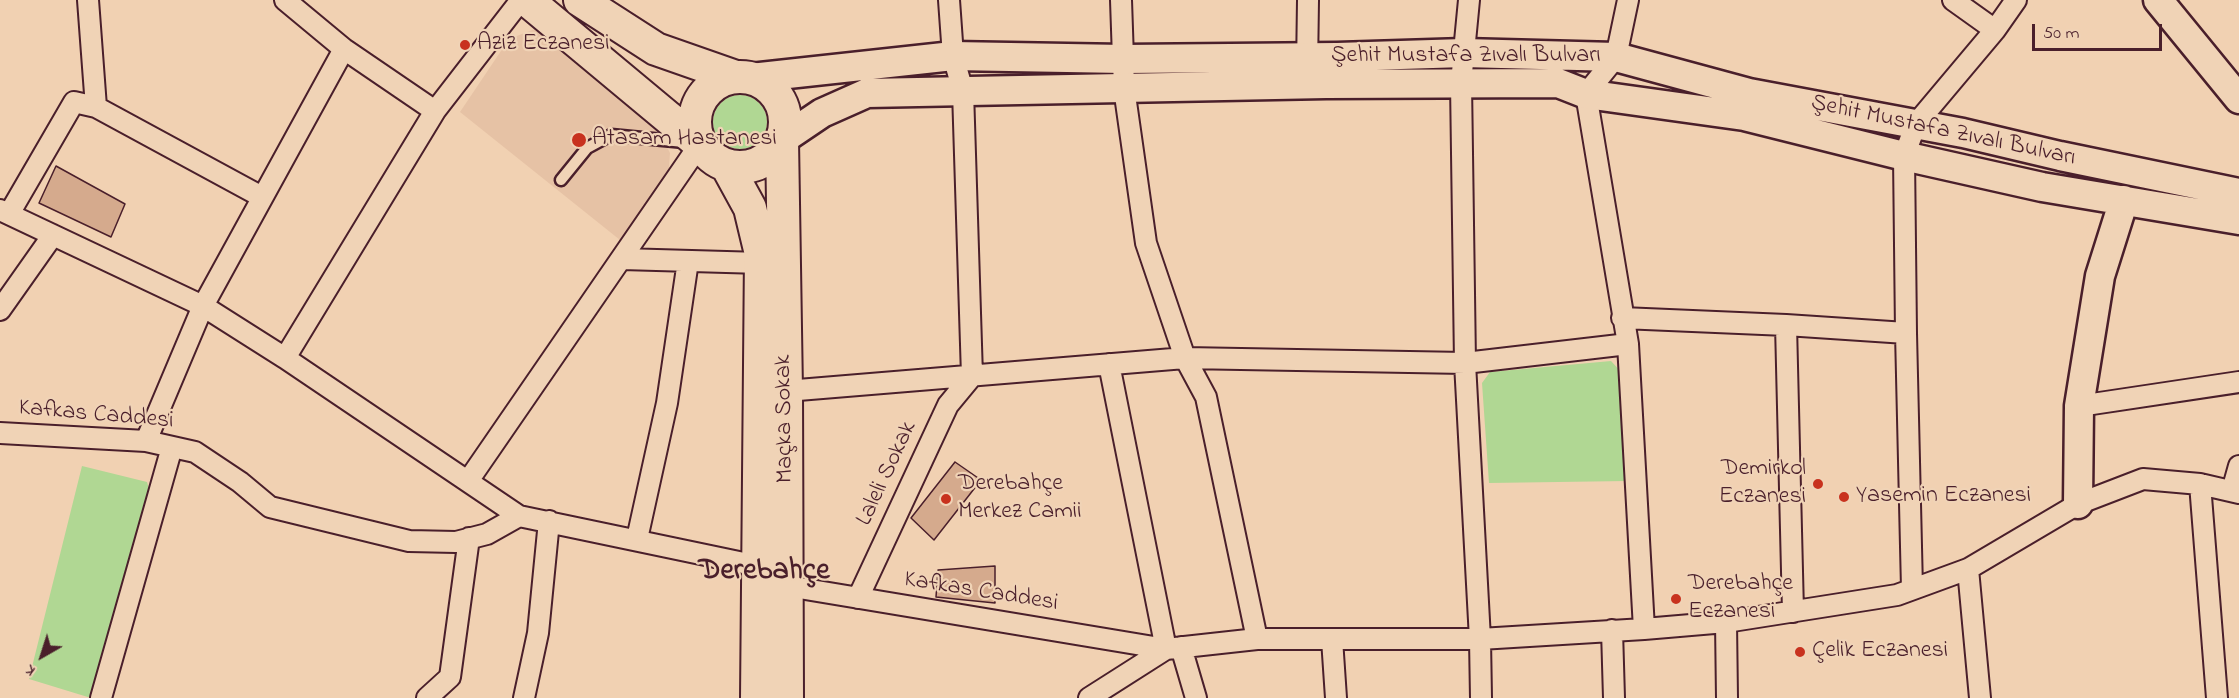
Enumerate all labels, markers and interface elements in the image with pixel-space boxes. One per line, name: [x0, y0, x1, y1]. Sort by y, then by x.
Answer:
scale bar: [2035, 12, 2166, 50]
text: 50 m: [2043, 21, 2080, 47]
place label: Aziz Eczanesi: [477, 31, 610, 59]
marker: Aziz Eczanesi: [458, 38, 472, 52]
street label: Şehit Mustafa Zıvalı Bulvarı: [1331, 43, 1601, 71]
street label: Şehit Mustafa Zıvalı Bulvarı: [1808, 90, 2078, 174]
place label: Atasam Hastanesi: [592, 126, 777, 154]
marker: Atasam Hastanesi: [570, 131, 588, 149]
street label: Maçka Sokak: [770, 354, 802, 484]
street label: Kafkas Caddesi: [17, 395, 175, 437]
street label: Laleli Sokak: [851, 417, 925, 531]
place label: Demirkol Eczanesi: [1719, 456, 1806, 512]
place label: Derebahçe Merkez Camii: [958, 471, 1081, 527]
marker: Demirkol Eczanesi: [1811, 477, 1825, 491]
place label: Yasemin Eczanesi: [1856, 483, 2031, 511]
marker: Yasemin Eczanesi: [1837, 490, 1851, 504]
marker: Derebahçe Merkez Camii: [939, 492, 953, 506]
district label: Derebahçe: [698, 555, 830, 591]
street label: Kafkas Caddesi: [902, 567, 1060, 619]
place label: Derebahçe Eczanesi: [1688, 571, 1793, 627]
marker: Derebahçe Eczanesi: [1669, 592, 1683, 606]
north arrow: [12, 626, 72, 686]
place label: Çelik Eczanesi: [1812, 638, 1948, 666]
marker: Çelik Eczanesi: [1793, 645, 1807, 659]
text: K: [20, 658, 41, 682]

